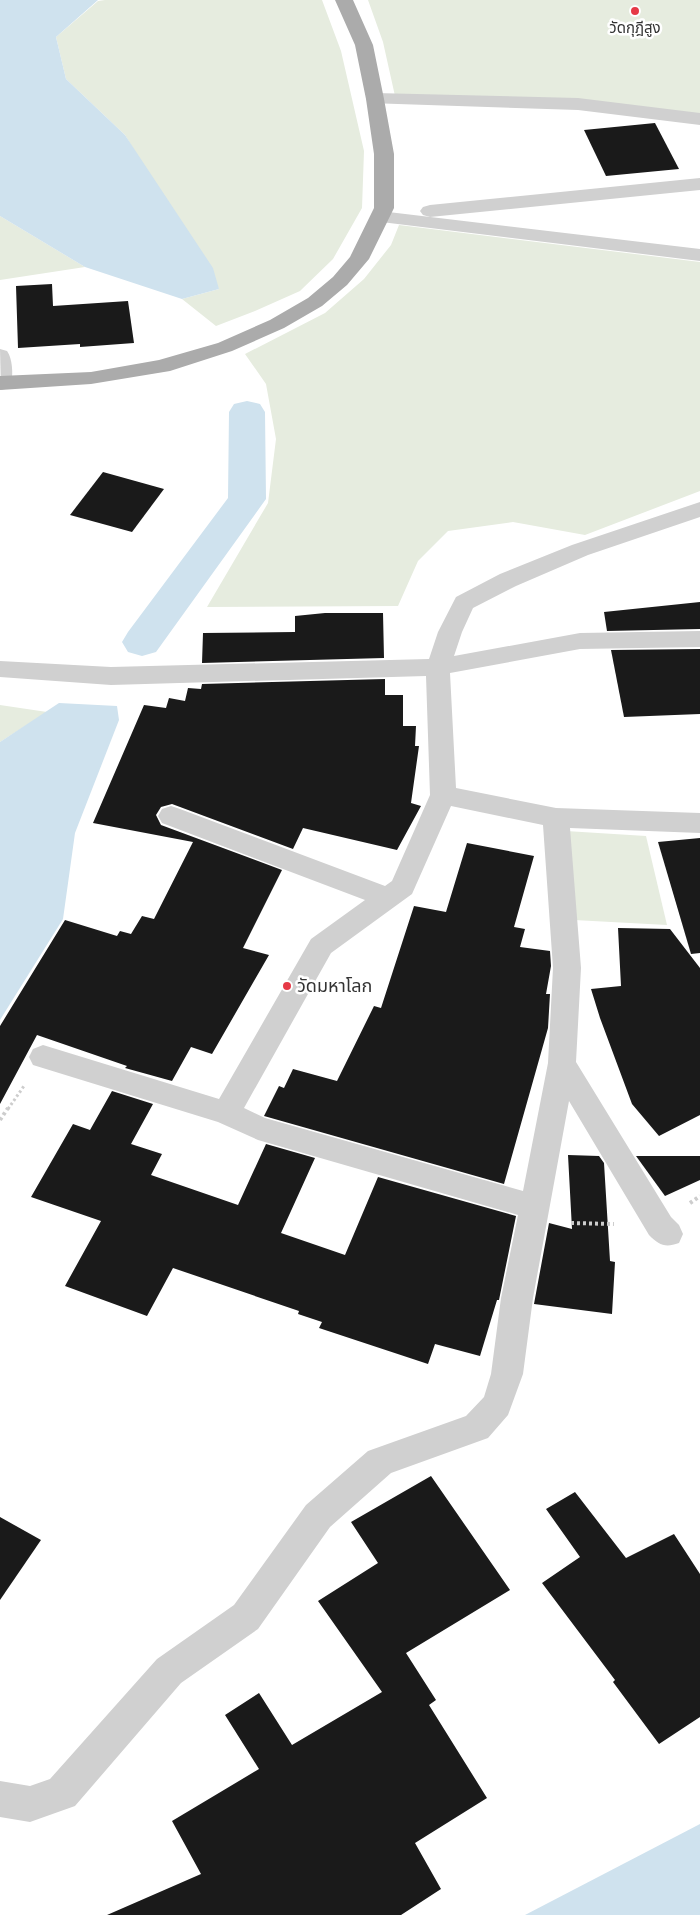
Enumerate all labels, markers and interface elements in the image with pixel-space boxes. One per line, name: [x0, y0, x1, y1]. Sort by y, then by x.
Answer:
marker: วัดกุฎีสูง: [629, 5, 641, 17]
place label: วัดกุฎีสูง: [609, 17, 661, 37]
place label: วัดมหาโลก: [297, 973, 372, 997]
marker: วัดมหาโลก: [281, 980, 293, 992]

